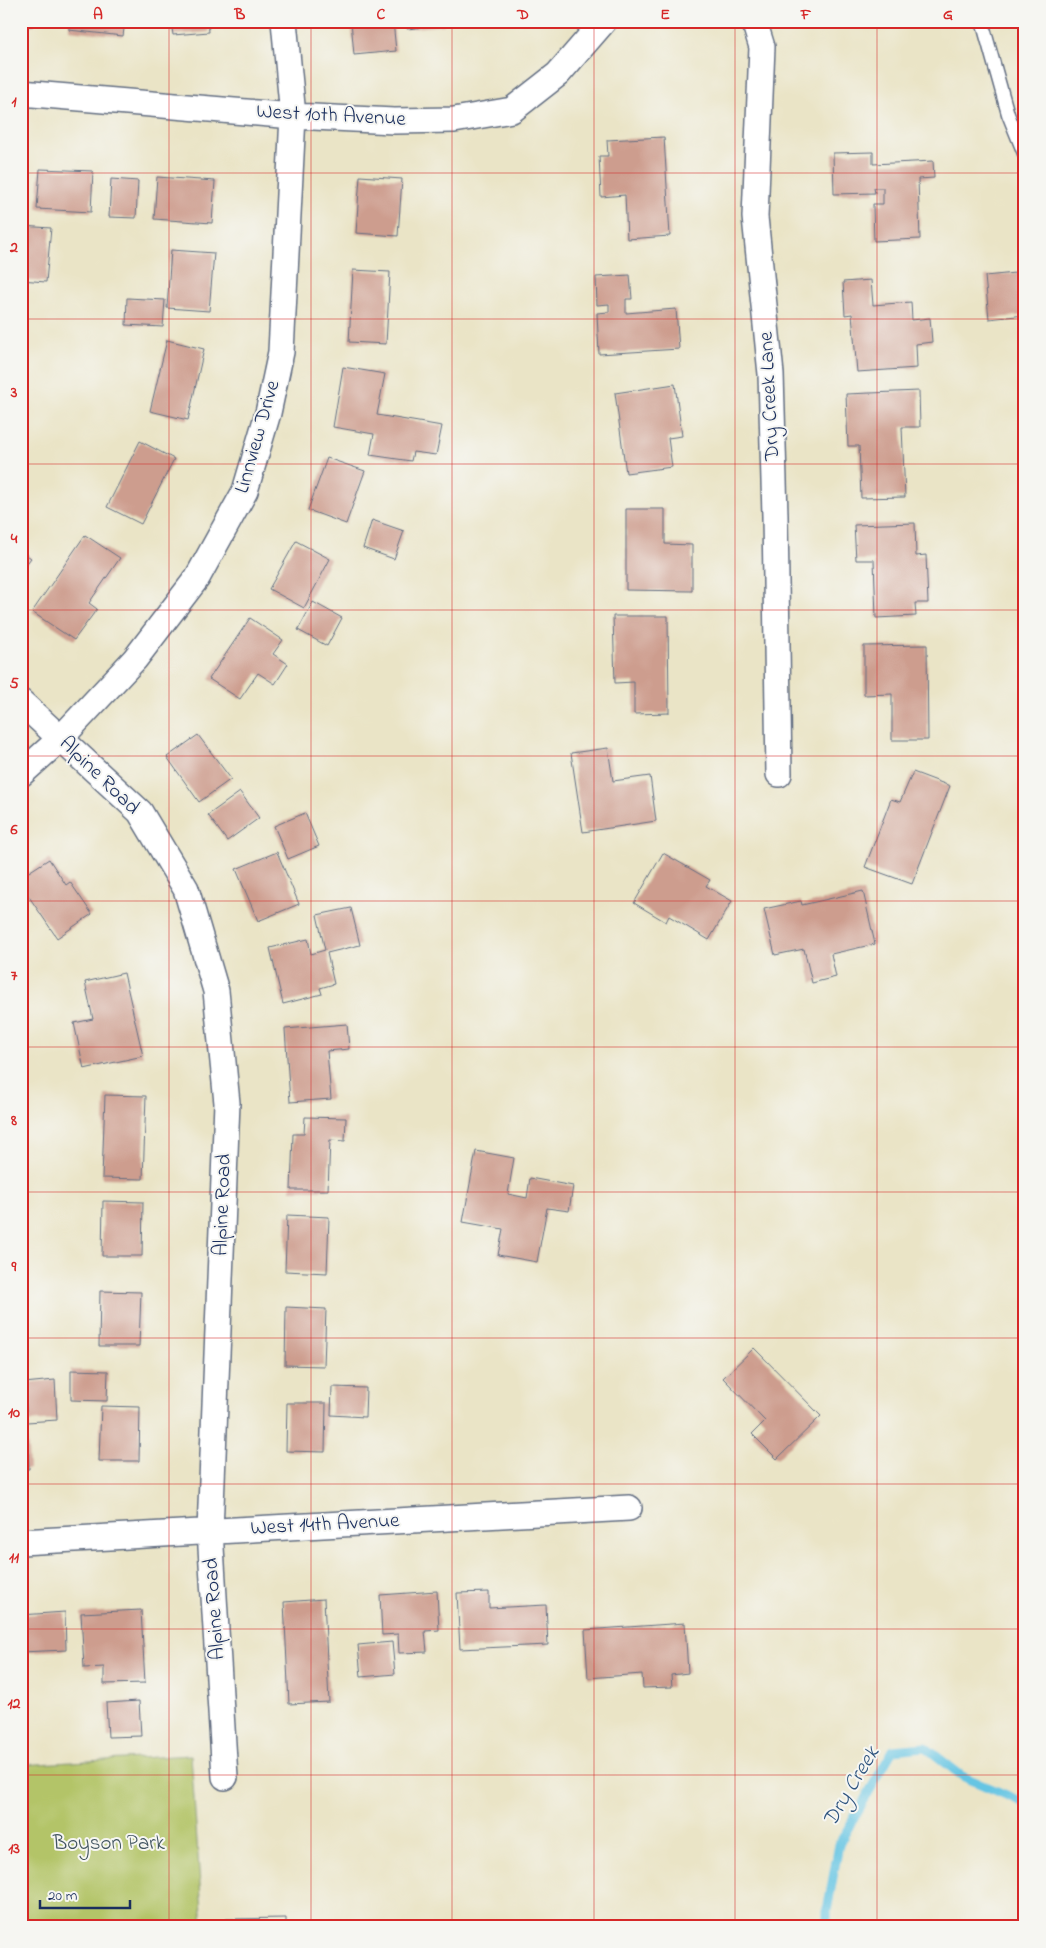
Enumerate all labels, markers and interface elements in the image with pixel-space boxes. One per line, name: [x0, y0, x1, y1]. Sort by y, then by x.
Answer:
text: A: [93, 3, 103, 27]
text: B: [234, 3, 246, 27]
text: C: [377, 3, 386, 27]
text: D: [516, 3, 529, 27]
text: E: [660, 3, 670, 27]
text: F: [800, 3, 812, 27]
text: G: [943, 3, 953, 27]
text: 1: [11, 90, 17, 114]
street label: West 10th Avenue: [256, 97, 407, 135]
text: 2: [9, 236, 18, 260]
street label: Dry Creek Lane: [752, 330, 790, 462]
street label: Linnview Drive: [228, 376, 289, 497]
text: 3: [10, 381, 18, 405]
text: 4: [10, 527, 18, 551]
text: 5: [9, 672, 19, 696]
street label: Alpine Road: [52, 730, 146, 822]
text: 6: [9, 818, 18, 842]
text: 7: [11, 964, 18, 988]
text: 8: [10, 1109, 17, 1133]
street label: Alpine Road: [206, 1153, 240, 1257]
text: 9: [11, 1255, 17, 1279]
text: 10: [8, 1401, 20, 1425]
street label: West 14th Avenue: [250, 1506, 401, 1544]
text: 11: [9, 1546, 20, 1570]
street label: Alpine Road: [196, 1557, 234, 1661]
text: 12: [7, 1692, 21, 1716]
water label: Dry Creek: [815, 1739, 889, 1833]
park label: Boyson Park: [52, 1829, 166, 1861]
text: 13: [8, 1837, 20, 1861]
scale bar: [40, 1878, 130, 1910]
text: 20 m: [48, 1885, 78, 1907]

